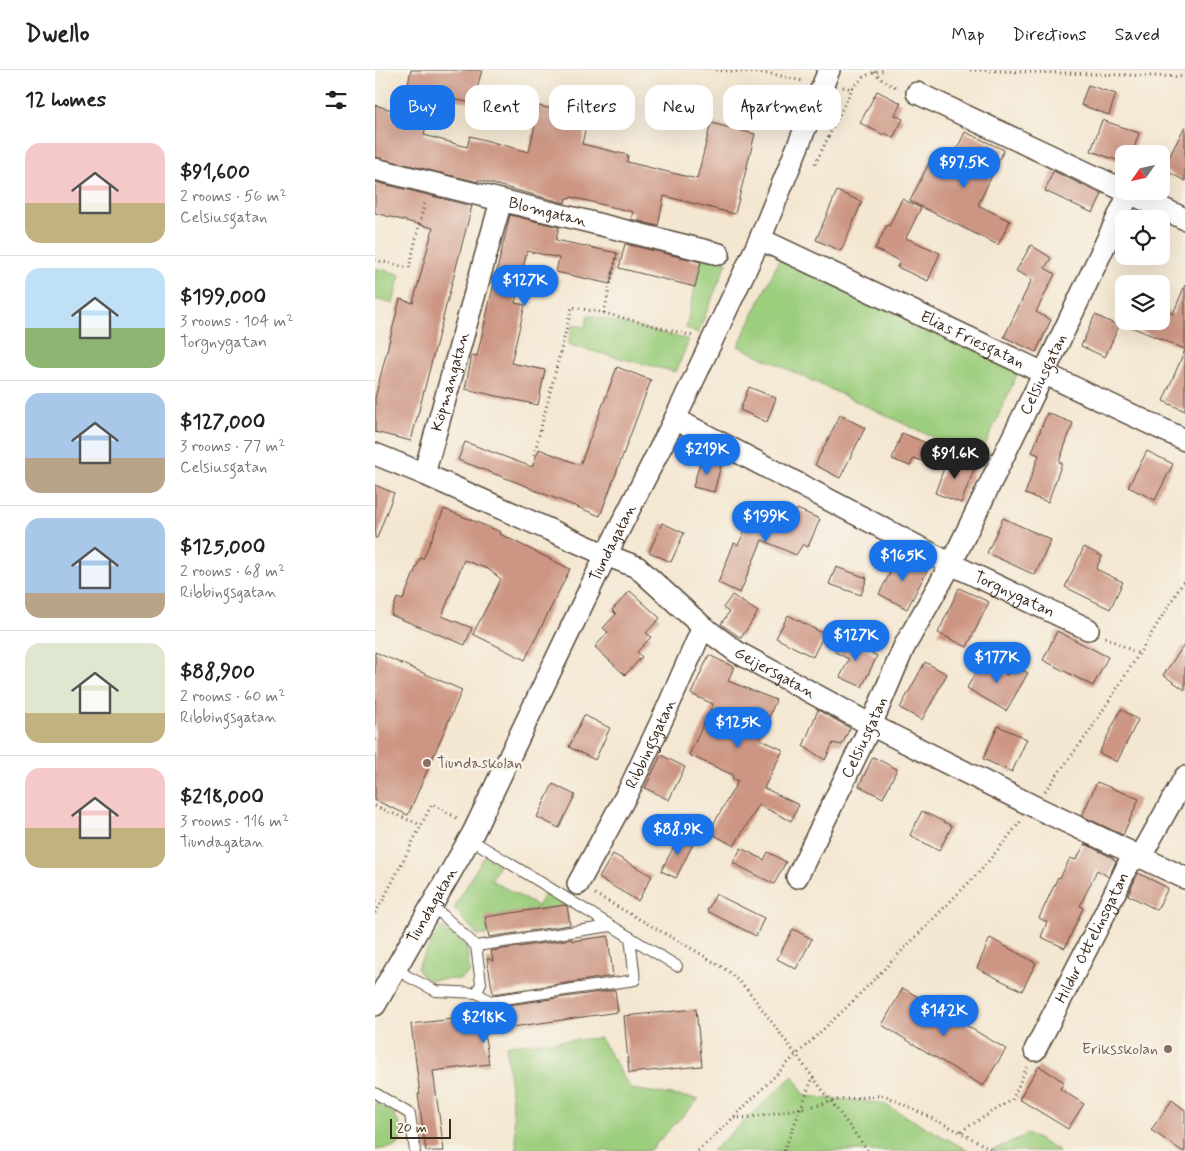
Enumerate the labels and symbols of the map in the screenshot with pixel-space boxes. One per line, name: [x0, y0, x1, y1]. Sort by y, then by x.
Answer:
north arrow: [1115, 145, 1170, 200]
pin: $97.5K: [923, 146, 1005, 189]
street label: Blomgatan: [506, 192, 590, 232]
pin: $127K: [490, 264, 560, 307]
street label: Elias Friesgatan: [917, 306, 1028, 373]
street label: Köpmangatan: [426, 329, 474, 434]
street label: Celsiusgatan: [1015, 330, 1072, 418]
pin: $219K: [672, 434, 742, 476]
pin: $91.6K: [914, 438, 996, 480]
street label: Tiundagatan: [584, 500, 641, 585]
pin: $199K: [731, 500, 801, 543]
pin: $165K: [868, 540, 938, 582]
street label: Torgnygatan: [971, 566, 1058, 622]
pin: $127K: [821, 620, 891, 662]
street label: Geijersgatan: [731, 642, 820, 704]
pin: $177K: [962, 642, 1032, 684]
street label: Celsiusgatan: [836, 694, 892, 782]
street label: Ribbingsgatan: [621, 695, 681, 792]
pin: $125K: [703, 706, 773, 749]
place label: Tiundaskolan: [437, 753, 522, 774]
marker: Tiundaskolan: [421, 757, 433, 769]
pin: $88.9K: [637, 814, 719, 856]
street label: Tiundagatan: [402, 863, 462, 947]
street label: Hildur Ottelinsgatan: [1050, 869, 1134, 1007]
pin: $142K: [909, 994, 979, 1037]
pin: $218K: [449, 1002, 519, 1044]
place label: Eriksskolan: [1082, 1039, 1158, 1060]
marker: Eriksskolan: [1162, 1043, 1174, 1055]
scale bar: [390, 1116, 451, 1139]

